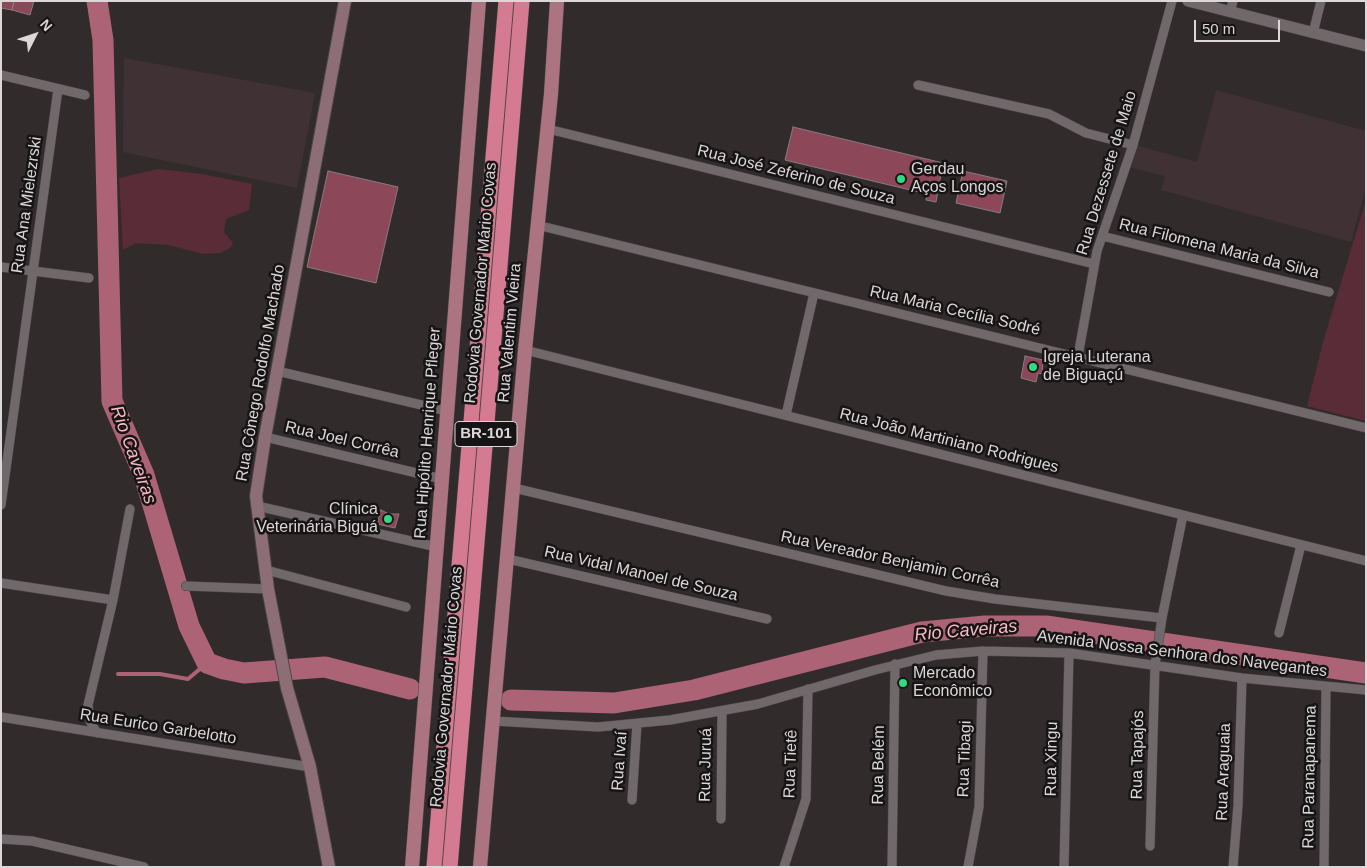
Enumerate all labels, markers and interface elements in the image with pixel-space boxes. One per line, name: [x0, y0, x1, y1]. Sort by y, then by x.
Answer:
north arrow: [10, 10, 60, 60]
scale bar: [1197, 10, 1283, 42]
text: N: [37, 16, 56, 34]
text: 50 m: [1202, 20, 1235, 37]
street label: Rua Dezessete de Maio: [1073, 89, 1141, 257]
street label: Rua Ana Mielezrski: [8, 135, 46, 275]
street label: Rua José Zeferino de Souza: [695, 141, 897, 209]
place label: Gerdau Aços Longos: [911, 160, 1004, 198]
street label: Rodovia Governador Mário Covas: [461, 162, 501, 404]
marker: Gerdau Aços Longos: [895, 173, 907, 185]
street label: Rua Filomena Maria da Silva: [1117, 215, 1321, 283]
street label: Rua Valentim Vieira: [494, 262, 526, 404]
street label: Rua Cônego Rodolfo Machado: [232, 263, 290, 483]
street label: Rua Maria Cecília Sodré: [868, 282, 1042, 340]
street label: Rua Hipólito Henrique Pfleger: [411, 327, 445, 539]
place label: Igreja Luterana de Biguaçú: [1043, 348, 1151, 386]
marker: Igreja Luterana de Biguaçú: [1027, 361, 1039, 373]
water label: Rio Caveiras: [105, 403, 161, 507]
street label: Rua João Martiniano Rodrigues: [838, 404, 1060, 478]
street label: Rua Joel Corrêa: [283, 418, 401, 462]
road number: BR-101: [455, 422, 517, 446]
place label: Clínica Veterinária Biguá: [256, 500, 378, 538]
marker: Clínica Veterinária Biguá: [382, 513, 394, 525]
street label: Rua Vereador Benjamin Corrêa: [779, 527, 1001, 593]
street label: Rua Vidal Manoel de Souza: [542, 542, 740, 606]
street label: Rodovia Governador Mário Covas: [427, 566, 467, 808]
water label: Rio Caveiras: [914, 616, 1018, 646]
street label: Avenida Nossa Senhora dos Navegantes: [1036, 627, 1328, 681]
place label: Mercado Econômico: [913, 664, 992, 702]
marker: Mercado Econômico: [897, 677, 909, 689]
street label: Rua Eurico Garbelotto: [78, 705, 238, 749]
street label: Rua Paranapanema: [1299, 705, 1321, 849]
street label: Rua Tapajós: [1128, 710, 1148, 800]
street label: Rua Tibagi: [954, 720, 976, 798]
street label: Rua Xingu: [1042, 721, 1062, 797]
street label: Rua Araguaia: [1213, 723, 1235, 821]
street label: Rua Belém: [869, 725, 889, 805]
street label: Rua Juruá: [696, 728, 716, 802]
street label: Rua Tietê: [780, 729, 802, 799]
street label: Rua Ivaí: [608, 731, 632, 791]

